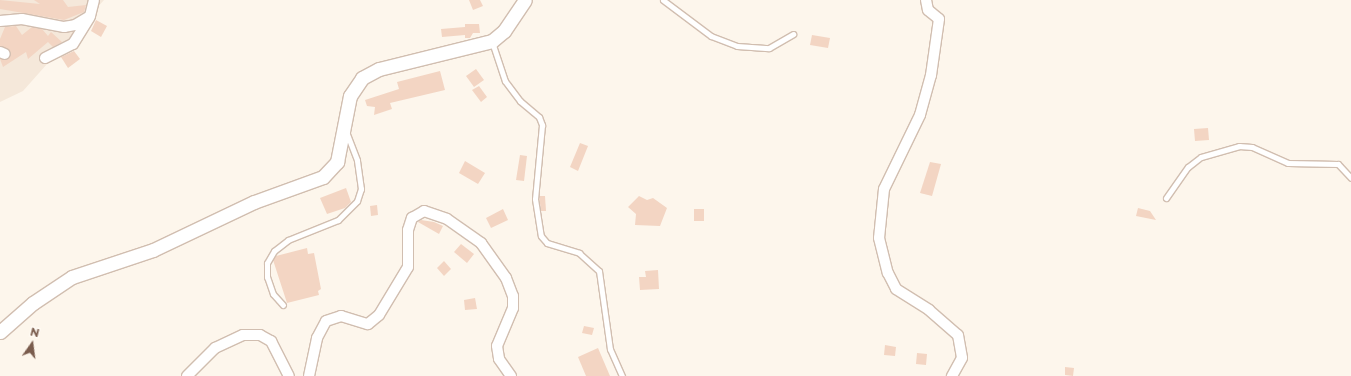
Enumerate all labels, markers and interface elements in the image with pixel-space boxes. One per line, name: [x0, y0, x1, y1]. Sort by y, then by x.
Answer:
north arrow: [12, 324, 52, 364]
text: N: [29, 324, 41, 340]

